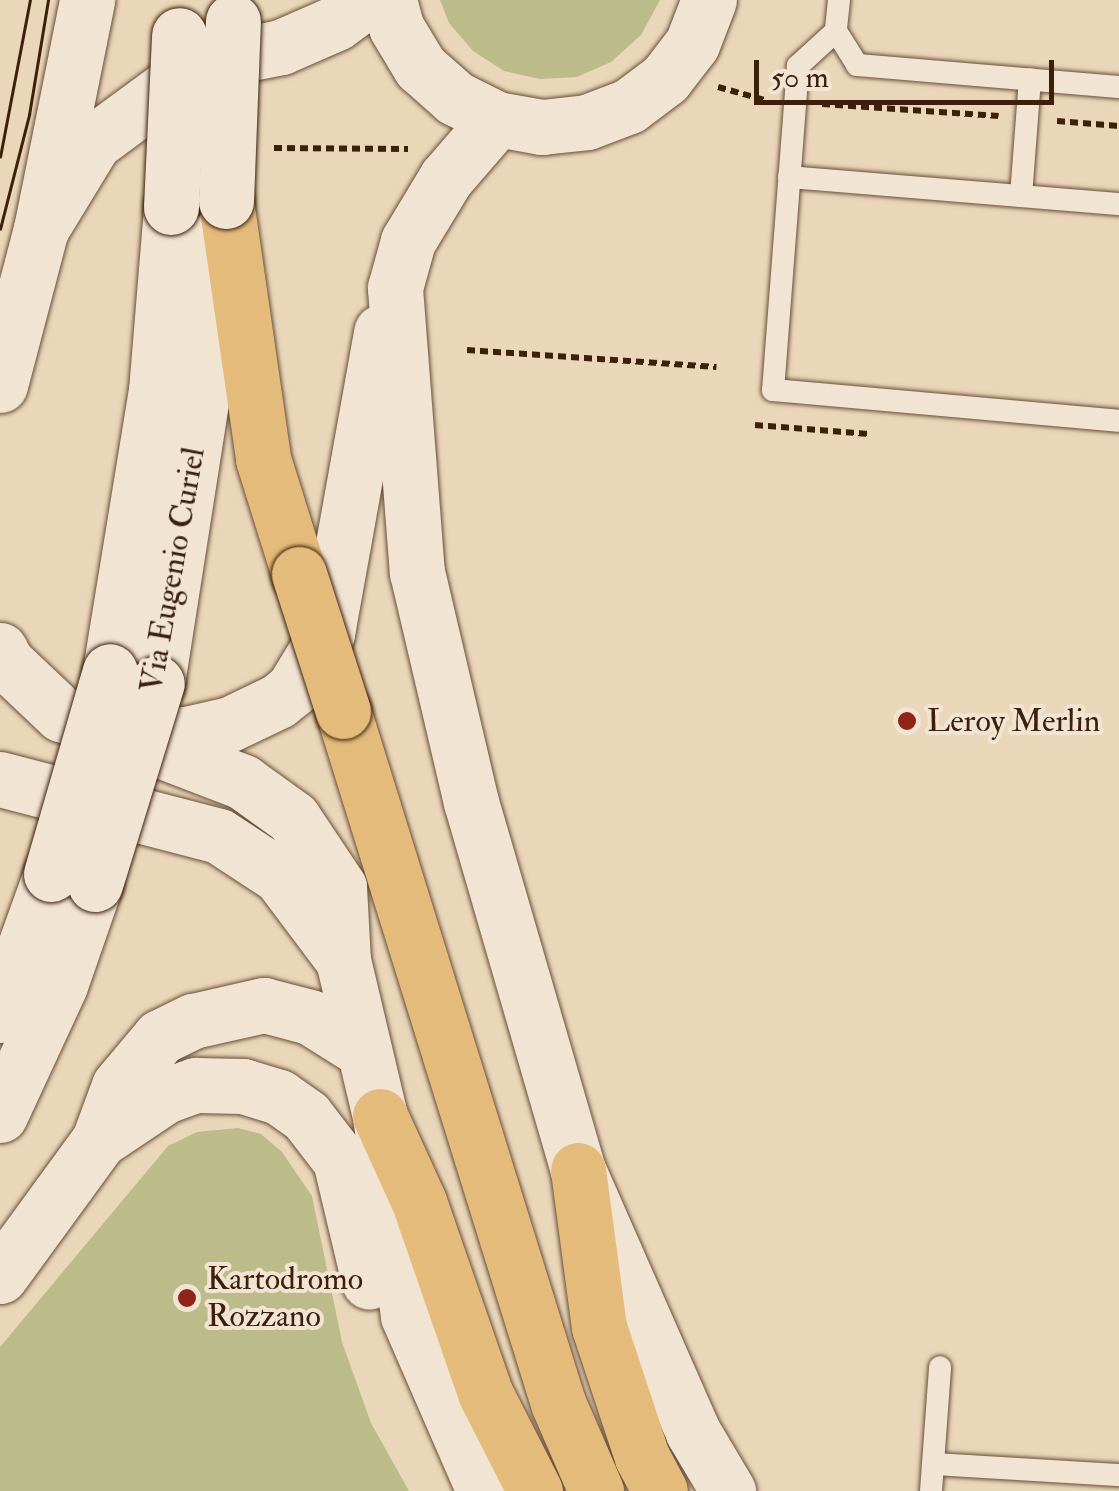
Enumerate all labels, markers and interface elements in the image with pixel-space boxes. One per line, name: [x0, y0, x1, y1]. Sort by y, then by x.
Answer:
scale bar: [759, 40, 1059, 102]
text: 50 m: [771, 59, 829, 96]
street label: Via Eugenio Curiel: [133, 444, 213, 696]
place label: Leroy Merlin: [927, 702, 1100, 740]
marker: Leroy Merlin: [896, 710, 918, 732]
place label: Kartodromo Rozzano: [207, 1261, 363, 1336]
marker: Kartodromo Rozzano: [176, 1287, 198, 1309]

